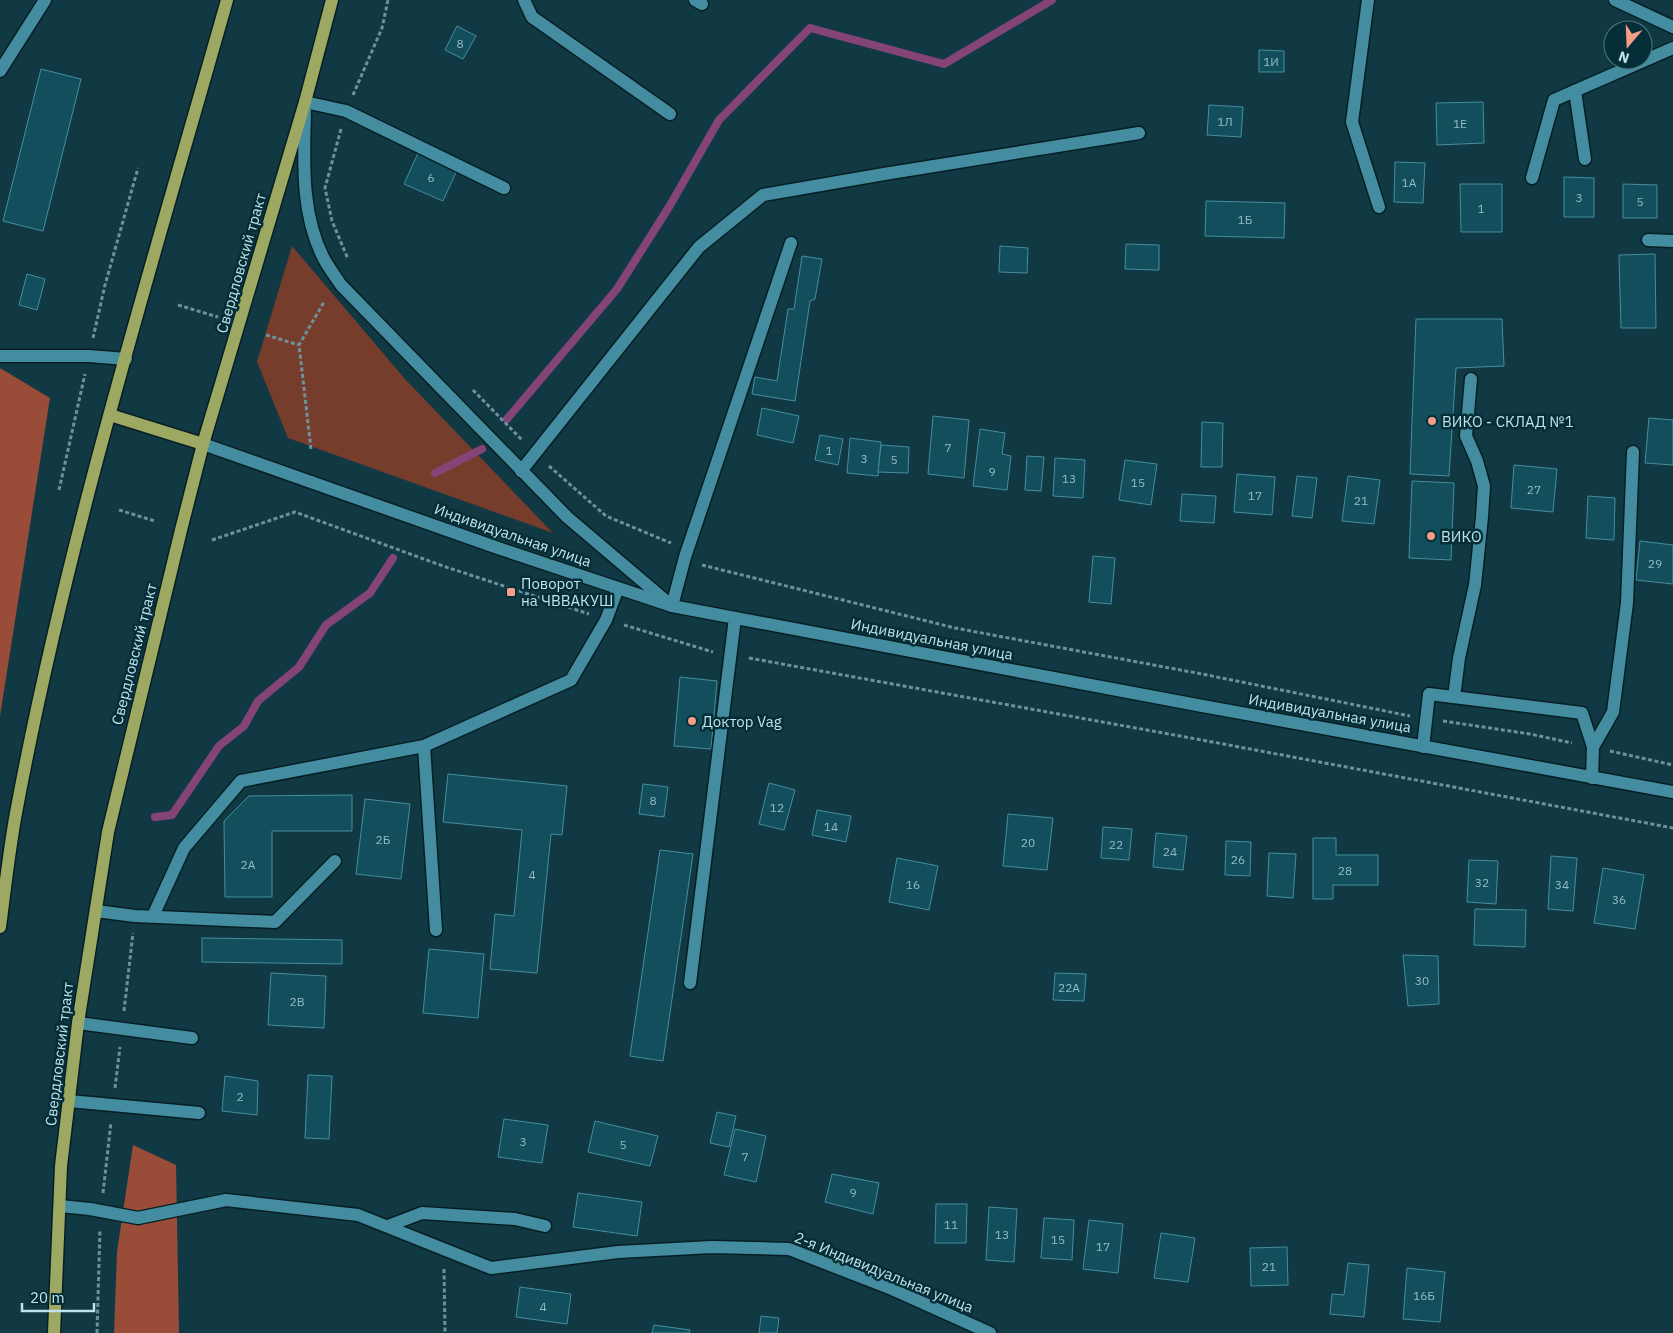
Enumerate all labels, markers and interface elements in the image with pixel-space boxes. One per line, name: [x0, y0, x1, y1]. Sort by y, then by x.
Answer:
north arrow: [1603, 20, 1653, 70]
house number: 8: [456, 36, 464, 51]
text: N: [1616, 47, 1631, 67]
house number: 1И: [1263, 54, 1279, 69]
house number: 1Л: [1217, 114, 1233, 129]
house number: 1Е: [1453, 116, 1467, 131]
house number: 6: [427, 170, 435, 185]
house number: 1А: [1402, 175, 1417, 190]
house number: 3: [1575, 190, 1583, 205]
street label: Свердловский тракт: [212, 191, 270, 335]
house number: 5: [1636, 194, 1644, 209]
house number: 1: [1477, 201, 1485, 216]
house number: 1Б: [1238, 212, 1252, 227]
place label: ВИКО - СКЛАД №1: [1442, 412, 1574, 431]
marker: ВИКО - СКЛАД №1: [1426, 415, 1438, 427]
house number: 7: [944, 440, 952, 455]
house number: 1: [825, 443, 833, 458]
house number: 3: [860, 451, 868, 466]
house number: 5: [890, 452, 898, 467]
house number: 9: [988, 464, 996, 479]
house number: 13: [1062, 471, 1076, 486]
house number: 15: [1131, 475, 1145, 490]
house number: 27: [1527, 482, 1541, 497]
house number: 17: [1248, 488, 1262, 503]
house number: 21: [1354, 493, 1368, 508]
street label: Индивидуальная улица: [432, 499, 594, 571]
place label: ВИКО: [1441, 527, 1482, 546]
marker: ВИКО: [1425, 530, 1437, 542]
house number: 29: [1648, 556, 1662, 571]
place label: Поворот на ЧВВАКУШ: [521, 574, 613, 610]
street label: Свердловский тракт: [107, 581, 161, 727]
marker: Поворот на ЧВВАКУШ: [505, 586, 517, 598]
street label: Индивидуальная улица: [849, 614, 1015, 664]
street label: Индивидуальная улица: [1247, 689, 1413, 737]
place label: Доктор Vag: [702, 712, 782, 731]
marker: Доктор Vag: [686, 715, 698, 727]
house number: 8: [649, 793, 657, 808]
house number: 12: [770, 800, 784, 815]
house number: 14: [824, 819, 838, 834]
house number: 2Б: [376, 832, 390, 847]
house number: 20: [1021, 835, 1035, 850]
house number: 22: [1109, 837, 1123, 852]
house number: 24: [1163, 844, 1177, 859]
house number: 26: [1231, 852, 1245, 867]
house number: 2А: [241, 857, 256, 872]
house number: 28: [1338, 863, 1352, 878]
house number: 4: [528, 867, 536, 882]
house number: 32: [1475, 875, 1489, 890]
house number: 16: [906, 877, 920, 892]
house number: 34: [1555, 877, 1569, 892]
house number: 36: [1612, 892, 1626, 907]
house number: 30: [1415, 973, 1429, 988]
house number: 22А: [1058, 980, 1080, 995]
street label: Свердловский тракт: [41, 981, 77, 1127]
house number: 2В: [289, 994, 305, 1009]
house number: 2: [236, 1089, 244, 1104]
house number: 3: [519, 1134, 527, 1149]
house number: 5: [619, 1137, 627, 1152]
house number: 7: [741, 1149, 749, 1164]
house number: 9: [849, 1185, 857, 1200]
house number: 11: [944, 1217, 958, 1232]
street label: 2-я Индивидуальная улица: [792, 1227, 976, 1317]
house number: 13: [995, 1227, 1009, 1242]
house number: 15: [1051, 1232, 1065, 1247]
house number: 17: [1096, 1239, 1110, 1254]
house number: 21: [1262, 1259, 1276, 1274]
scale bar: [22, 1280, 95, 1312]
text: 20 m: [30, 1288, 65, 1307]
house number: 16Б: [1413, 1288, 1435, 1303]
house number: 4: [539, 1299, 547, 1314]

